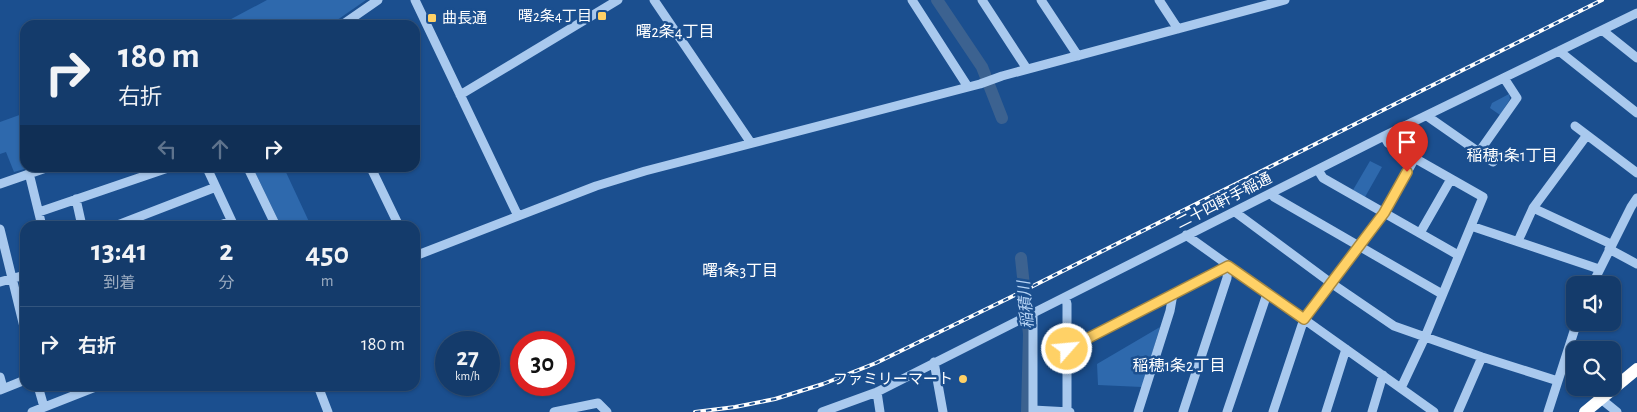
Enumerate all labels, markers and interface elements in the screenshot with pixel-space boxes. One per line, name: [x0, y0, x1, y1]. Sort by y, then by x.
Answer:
place label: 曙2条4丁目: [518, 8, 592, 24]
place label: 曲長通: [442, 10, 487, 26]
marker: 曙2条4丁目: [596, 10, 608, 22]
marker: 曲長通: [426, 12, 438, 24]
district label: 曙2条4丁目: [636, 23, 714, 40]
text: 180 m: [118, 39, 200, 74]
icon: right: [35, 40, 100, 105]
text: 右折: [118, 86, 162, 108]
pin: [1386, 121, 1428, 172]
icon: arrive: [1393, 128, 1421, 156]
icon: left: [153, 135, 181, 163]
icon: ahead: [206, 135, 234, 163]
icon: right: [259, 135, 287, 163]
district label: 稲穂1条1丁目: [1466, 147, 1558, 164]
street label: 二十四軒手稲通: [1173, 170, 1274, 232]
text: 13:41: [91, 236, 147, 266]
text: 2: [219, 236, 233, 266]
text: 450: [305, 239, 349, 269]
district label: 曙1条3丁目: [702, 262, 778, 279]
text: m: [321, 273, 334, 289]
text: 到着: [103, 275, 135, 291]
text: 分: [218, 275, 234, 291]
map controls: [1566, 276, 1621, 396]
button: sound: [1566, 276, 1621, 331]
water label: 稲積川: [1015, 278, 1036, 330]
position arrow: [1040, 322, 1092, 374]
icon: right: [35, 330, 63, 358]
speed limit sign: 30: [510, 331, 575, 396]
text: 180 m: [361, 335, 405, 354]
text: 右折: [78, 337, 116, 356]
button: search: [1566, 341, 1621, 396]
text: 27: [456, 345, 479, 370]
district label: 稲穂1条2丁目: [1133, 357, 1225, 374]
text: km/h: [455, 370, 480, 382]
place label: ファミリーマート: [833, 372, 953, 387]
marker: ファミリーマート: [957, 373, 969, 385]

